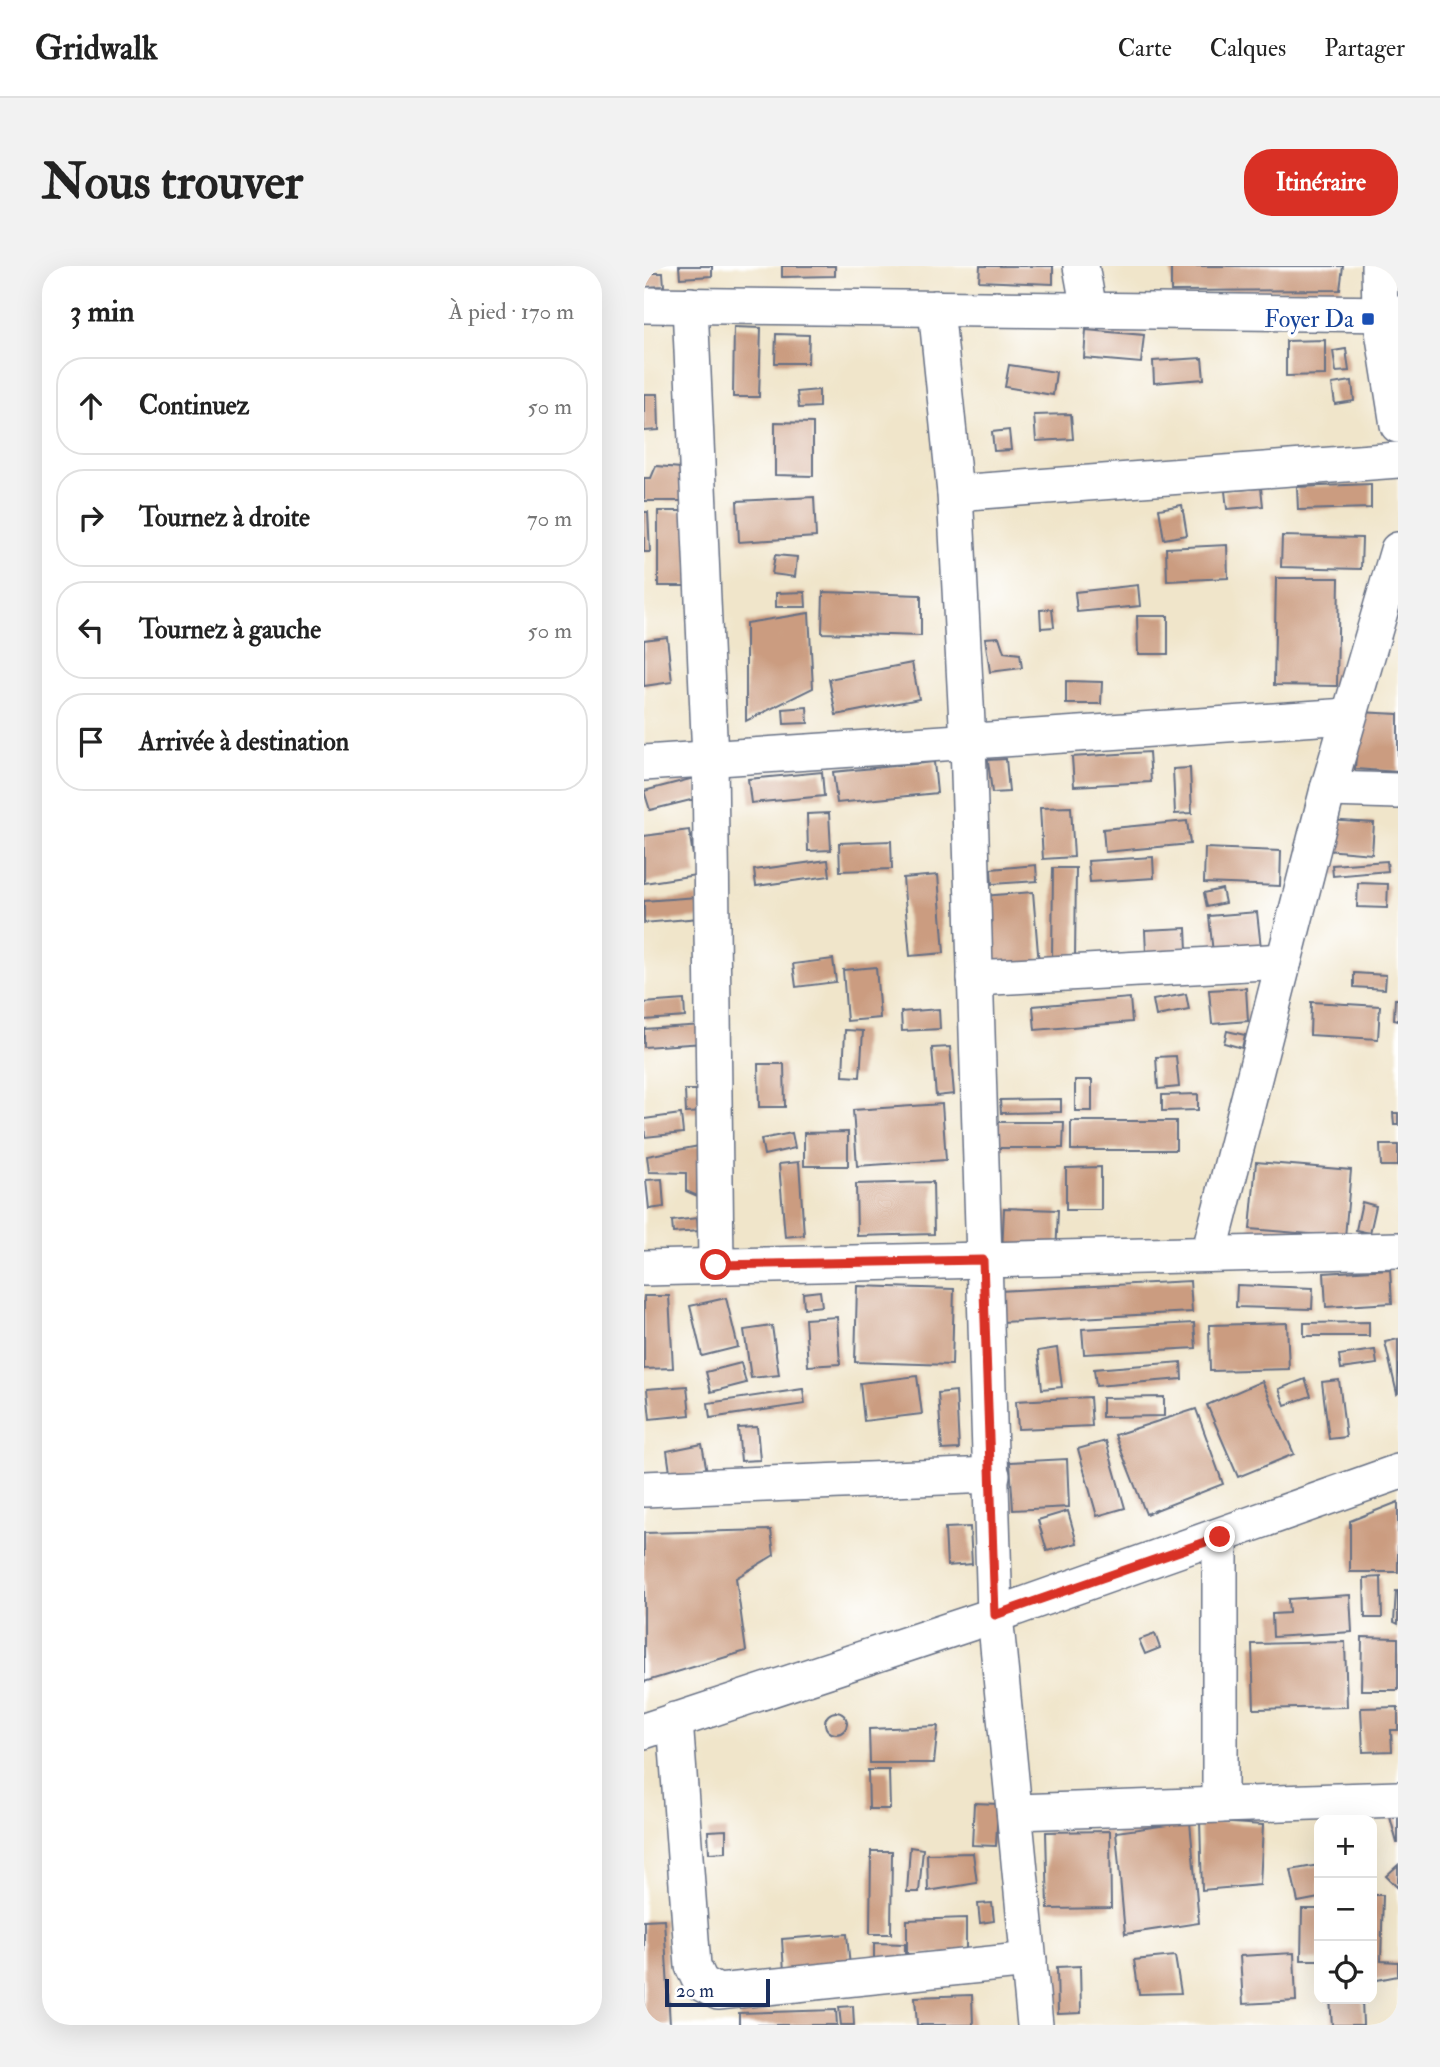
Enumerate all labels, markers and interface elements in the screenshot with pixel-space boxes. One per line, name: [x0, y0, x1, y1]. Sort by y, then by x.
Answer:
text: Gridwalk: [35, 28, 158, 69]
text: Carte: [1118, 33, 1172, 64]
text: Calques: [1210, 33, 1286, 64]
text: Partager: [1324, 33, 1405, 64]
button: Itinéraire: [1244, 149, 1398, 216]
text: Nous trouver: [42, 152, 303, 213]
text: 3 min: [70, 293, 135, 330]
text: À pied · 170 m: [449, 297, 574, 326]
place label: Foyer Da: [1264, 304, 1355, 335]
marker: Foyer Da: [1360, 311, 1376, 327]
icon: ahead: [72, 387, 110, 425]
text: Continuez: [139, 390, 249, 422]
text: 50 m: [528, 392, 572, 421]
icon: right: [72, 499, 110, 537]
text: Tournez à droite: [139, 502, 310, 534]
text: 70 m: [527, 504, 572, 533]
icon: left: [72, 611, 110, 649]
text: Tournez à gauche: [139, 614, 321, 646]
text: 50 m: [528, 616, 572, 645]
icon: arrive: [72, 723, 110, 761]
text: Arrivée à destination: [139, 726, 349, 758]
route start: [700, 1249, 731, 1280]
route end: [1204, 1521, 1235, 1552]
map controls: [1314, 1815, 1377, 2004]
button: +: [1314, 1815, 1377, 1878]
button: −: [1314, 1878, 1377, 1941]
button: locate: [1314, 1941, 1377, 2004]
scale bar: [665, 1976, 770, 2008]
text: 20 m: [676, 1979, 714, 2003]

